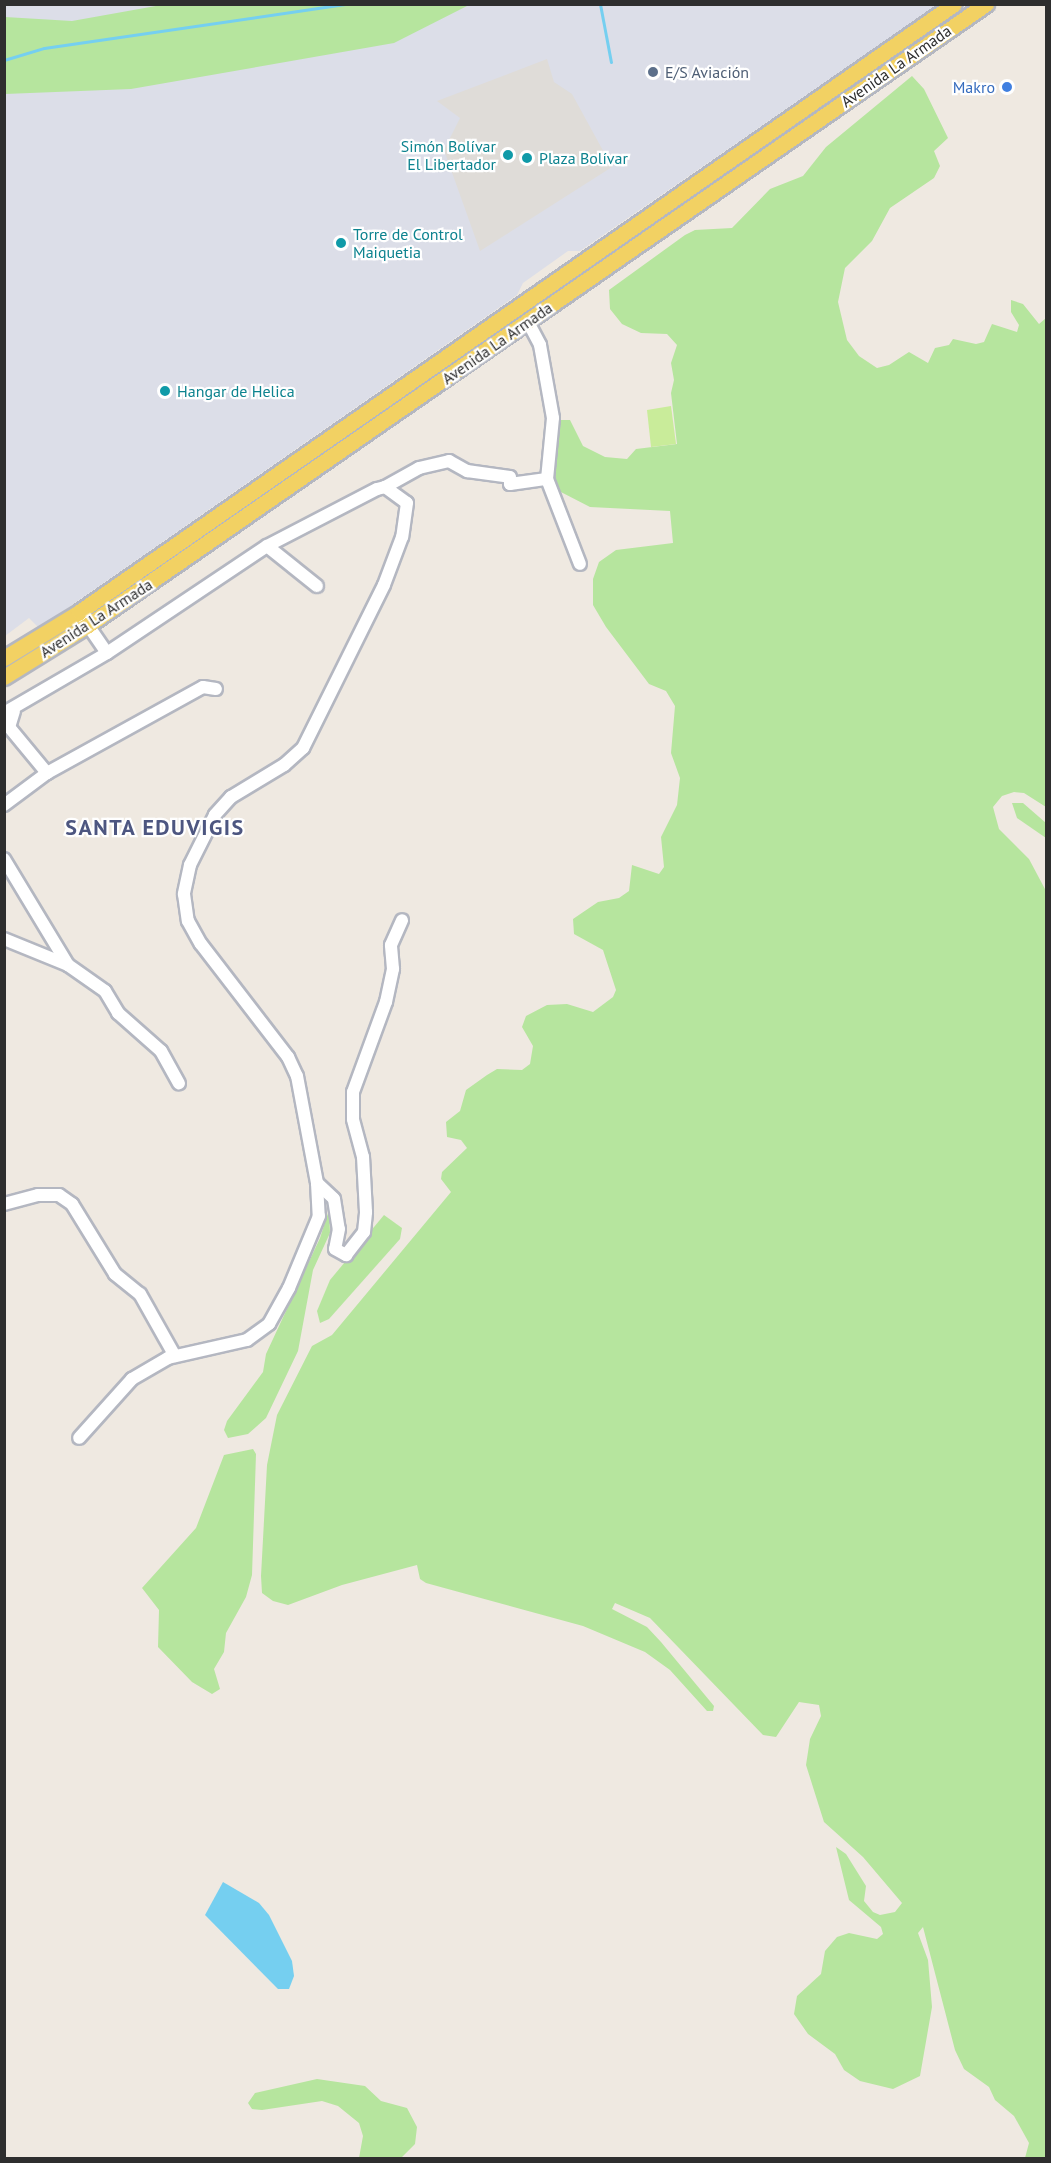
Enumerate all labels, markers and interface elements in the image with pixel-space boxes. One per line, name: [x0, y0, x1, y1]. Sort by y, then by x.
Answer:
street label: Avenida La Armada: [837, 21, 955, 111]
place label: E/S Aviación: [665, 62, 750, 82]
marker: E/S Aviación: [646, 65, 660, 79]
place label: Makro: [953, 77, 995, 97]
marker: Makro: [1000, 80, 1014, 94]
place label: Simón Bolívar El Libertador: [401, 136, 496, 174]
marker: Simón Bolívar El Libertador: [501, 148, 515, 162]
place label: Plaza Bolívar: [539, 148, 628, 168]
marker: Plaza Bolívar: [520, 151, 534, 165]
place label: Torre de Control Maiquetia: [353, 224, 463, 262]
marker: Torre de Control Maiquetia: [334, 236, 348, 250]
street label: Avenida La Armada: [438, 298, 556, 388]
place label: Hangar de Helica: [177, 381, 295, 401]
marker: Hangar de Helica: [158, 384, 172, 398]
street label: Avenida La Armada: [36, 574, 156, 662]
district label: SANTA EDUVIGIS: [65, 815, 245, 841]

